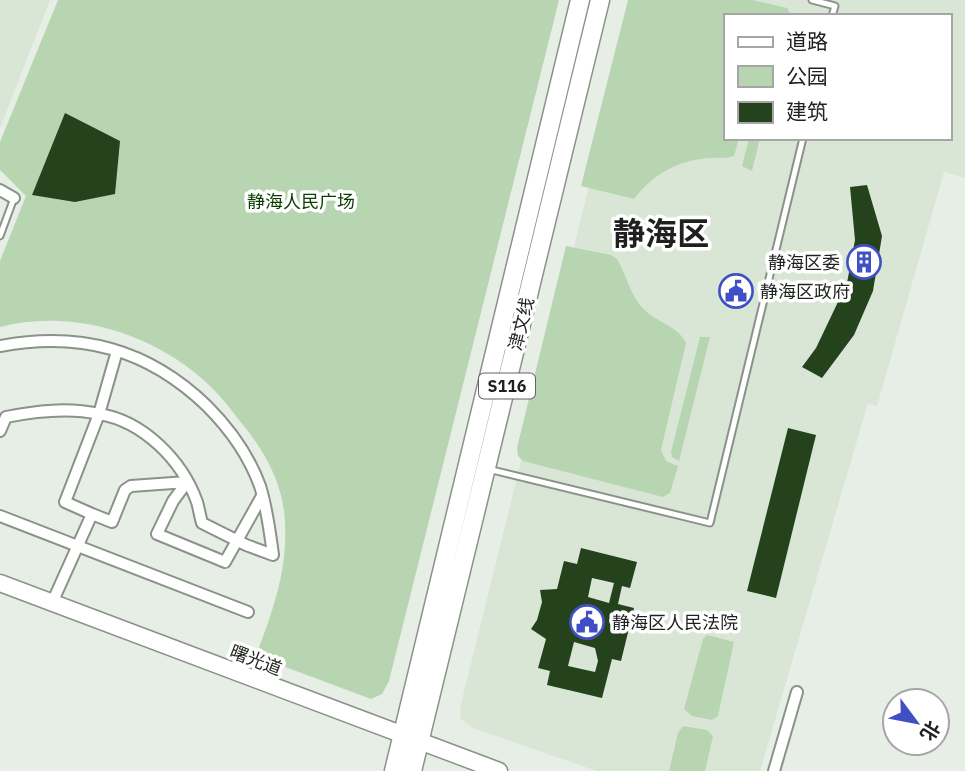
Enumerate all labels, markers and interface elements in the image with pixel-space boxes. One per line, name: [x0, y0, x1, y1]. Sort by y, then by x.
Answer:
legend: [724, 14, 951, 140]
text: 道路: [786, 27, 828, 55]
text: 公园: [786, 62, 828, 90]
text: 建筑: [786, 97, 828, 125]
park label: 静海人民广场: [247, 190, 355, 213]
district label: 静海区: [613, 212, 709, 254]
building icon: 静海区委: [845, 243, 883, 281]
place label: 静海区委: [768, 251, 840, 274]
public building icon: 静海区政府: [717, 272, 755, 310]
place label: 静海区政府: [760, 280, 850, 303]
street label: 津文线: [503, 295, 539, 353]
road number: S116: [479, 374, 535, 398]
public building icon: 静海区人民法院: [568, 603, 606, 641]
place label: 静海区人民法院: [612, 611, 738, 634]
street label: 曙光道: [227, 640, 285, 680]
north arrow: [881, 687, 951, 757]
text: 北: [915, 717, 946, 745]

